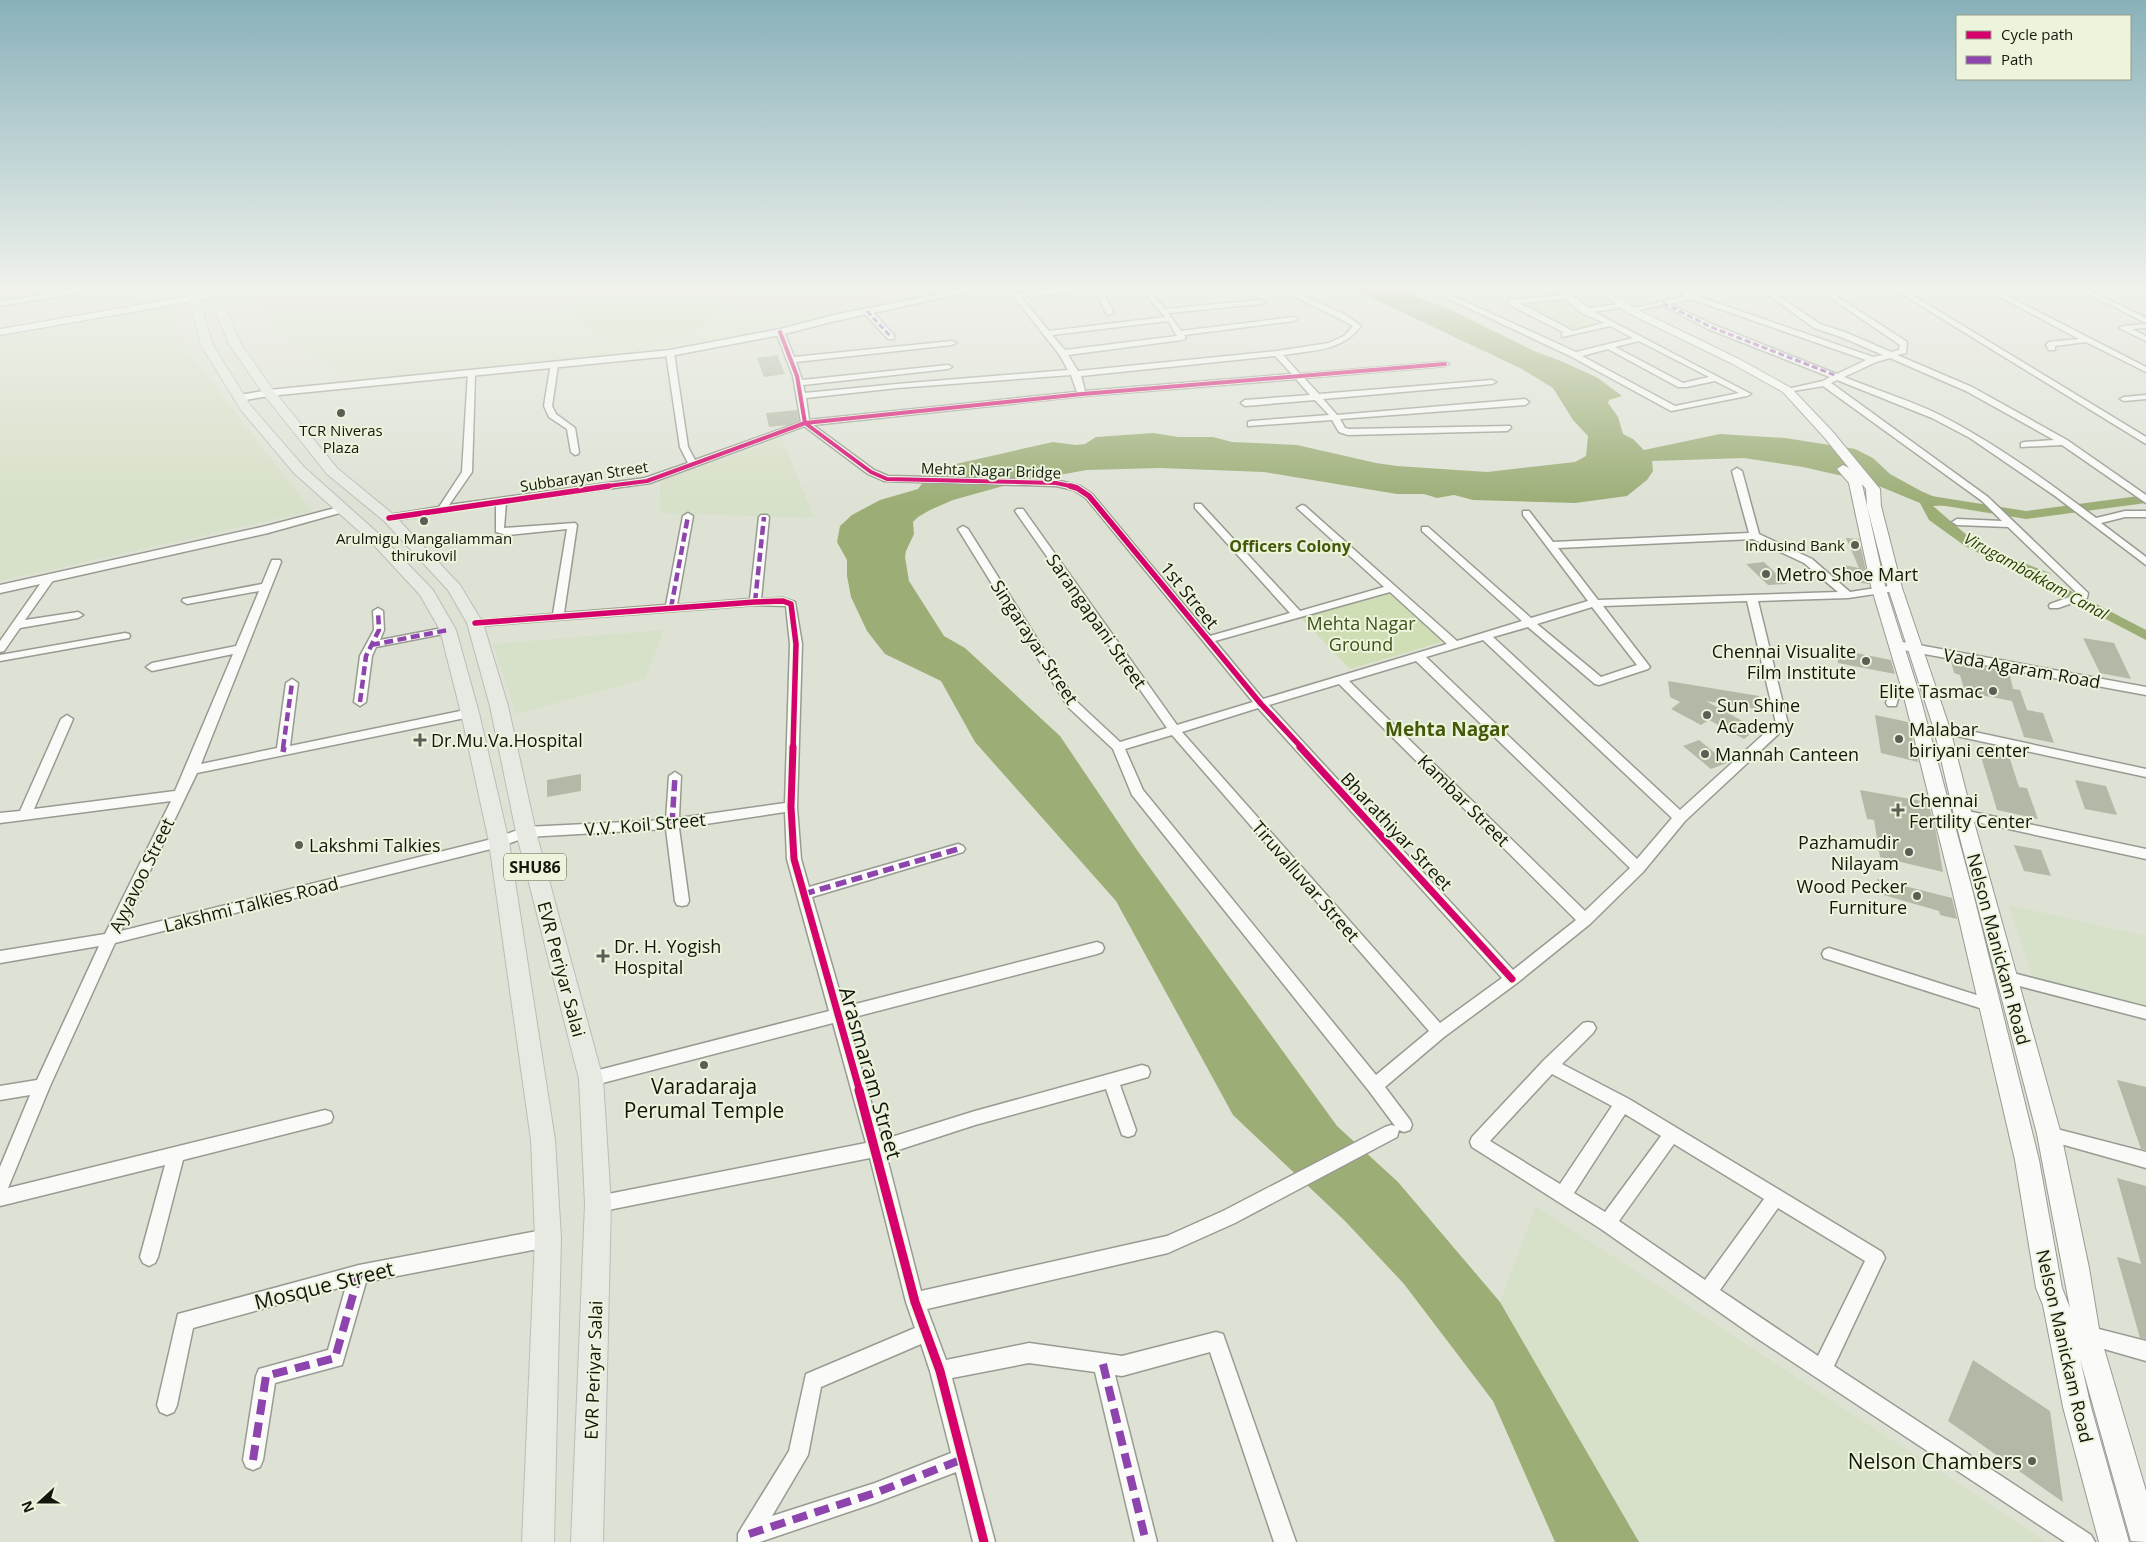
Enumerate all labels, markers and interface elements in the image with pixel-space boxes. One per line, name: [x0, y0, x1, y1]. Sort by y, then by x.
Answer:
legend: [1956, 15, 2131, 80]
text: Cycle path: [2001, 24, 2073, 44]
text: Path: [2001, 49, 2033, 69]
marker: TCR Niveras Plaza: [335, 407, 347, 419]
place label: TCR Niveras Plaza: [299, 420, 383, 457]
street label: Subbarayan Street: [519, 456, 649, 496]
street label: Mehta Nagar Bridge: [921, 458, 1061, 482]
marker: Arulmigu Mangaliamman thirukovil: [418, 515, 430, 527]
water label: Virugambakkam Canal: [1960, 527, 2113, 625]
place label: Arulmigu Mangaliamman thirukovil: [336, 528, 512, 565]
district label: Officers Colony: [1229, 535, 1352, 557]
place label: Indusind Bank: [1745, 535, 1845, 555]
marker: Indusind Bank: [1849, 539, 1861, 551]
street label: Sarangapani Street: [1041, 549, 1153, 693]
street label: 1st Street: [1155, 556, 1225, 634]
place label: Metro Shoe Mart: [1776, 562, 1918, 586]
marker: Metro Shoe Mart: [1760, 568, 1772, 580]
street label: Singarayar Street: [986, 575, 1084, 709]
park label: Mehta Nagar Ground: [1306, 611, 1416, 656]
place label: Chennai Visualite Film Institute: [1712, 639, 1856, 684]
street label: Vada Agaram Road: [1942, 642, 2102, 694]
marker: Chennai Visualite Film Institute: [1860, 655, 1872, 667]
place label: Elite Tasmac: [1879, 679, 1983, 703]
marker: Elite Tasmac: [1987, 685, 1999, 697]
place label: Sun Shine Academy: [1717, 693, 1800, 738]
marker: Sun Shine Academy: [1701, 709, 1713, 721]
district label: Mehta Nagar: [1385, 716, 1509, 742]
place label: Malabar biriyani center: [1909, 717, 2030, 762]
place label: Dr.Mu.Va.Hospital: [431, 728, 583, 752]
marker: Dr.Mu.Va.Hospital: [413, 733, 427, 747]
marker: Malabar biriyani center: [1893, 733, 1905, 745]
place label: Mannah Canteen: [1715, 742, 1859, 766]
marker: Mannah Canteen: [1699, 748, 1711, 760]
street label: Kambar Street: [1413, 749, 1515, 851]
street label: Bharathiyar Street: [1336, 767, 1458, 895]
place label: Chennai Fertility Center: [1909, 788, 2033, 833]
marker: Chennai Fertility Center: [1891, 803, 1905, 817]
street label: V.V. Koil Street: [583, 807, 707, 841]
street label: Ayyavoo Street: [103, 814, 179, 936]
street label: Tiruvalluvar Street: [1247, 815, 1365, 947]
place label: Pazhamudir Nilayam: [1798, 830, 1900, 875]
place label: Lakshmi Talkies: [309, 833, 441, 857]
marker: Lakshmi Talkies: [293, 839, 305, 851]
marker: Pazhamudir Nilayam: [1903, 846, 1915, 858]
street label: Nelson Manickam Road: [1962, 851, 2036, 1047]
road number: SHU86: [504, 854, 566, 880]
street label: Lakshmi Talkies Road: [161, 871, 341, 937]
place label: Wood Pecker Furniture: [1797, 874, 1908, 919]
marker: Wood Pecker Furniture: [1911, 890, 1923, 902]
street label: EVR Periyar Salai: [532, 899, 592, 1039]
place label: Dr. H. Yogish Hospital: [614, 934, 721, 979]
marker: Dr. H. Yogish Hospital: [596, 949, 610, 963]
street label: Arasmaram Street: [833, 983, 909, 1163]
marker: Varadaraja Perumal Temple: [698, 1059, 710, 1071]
place label: Varadaraja Perumal Temple: [624, 1072, 784, 1124]
street label: Nelson Manickam Road: [2031, 1247, 2099, 1445]
street label: Mosque Street: [251, 1254, 397, 1316]
street label: EVR Periyar Salai: [579, 1300, 607, 1440]
place label: Nelson Chambers: [1848, 1447, 2022, 1475]
marker: Nelson Chambers: [2026, 1455, 2038, 1467]
north arrow: [15, 1477, 65, 1527]
text: N: [16, 1498, 38, 1516]

